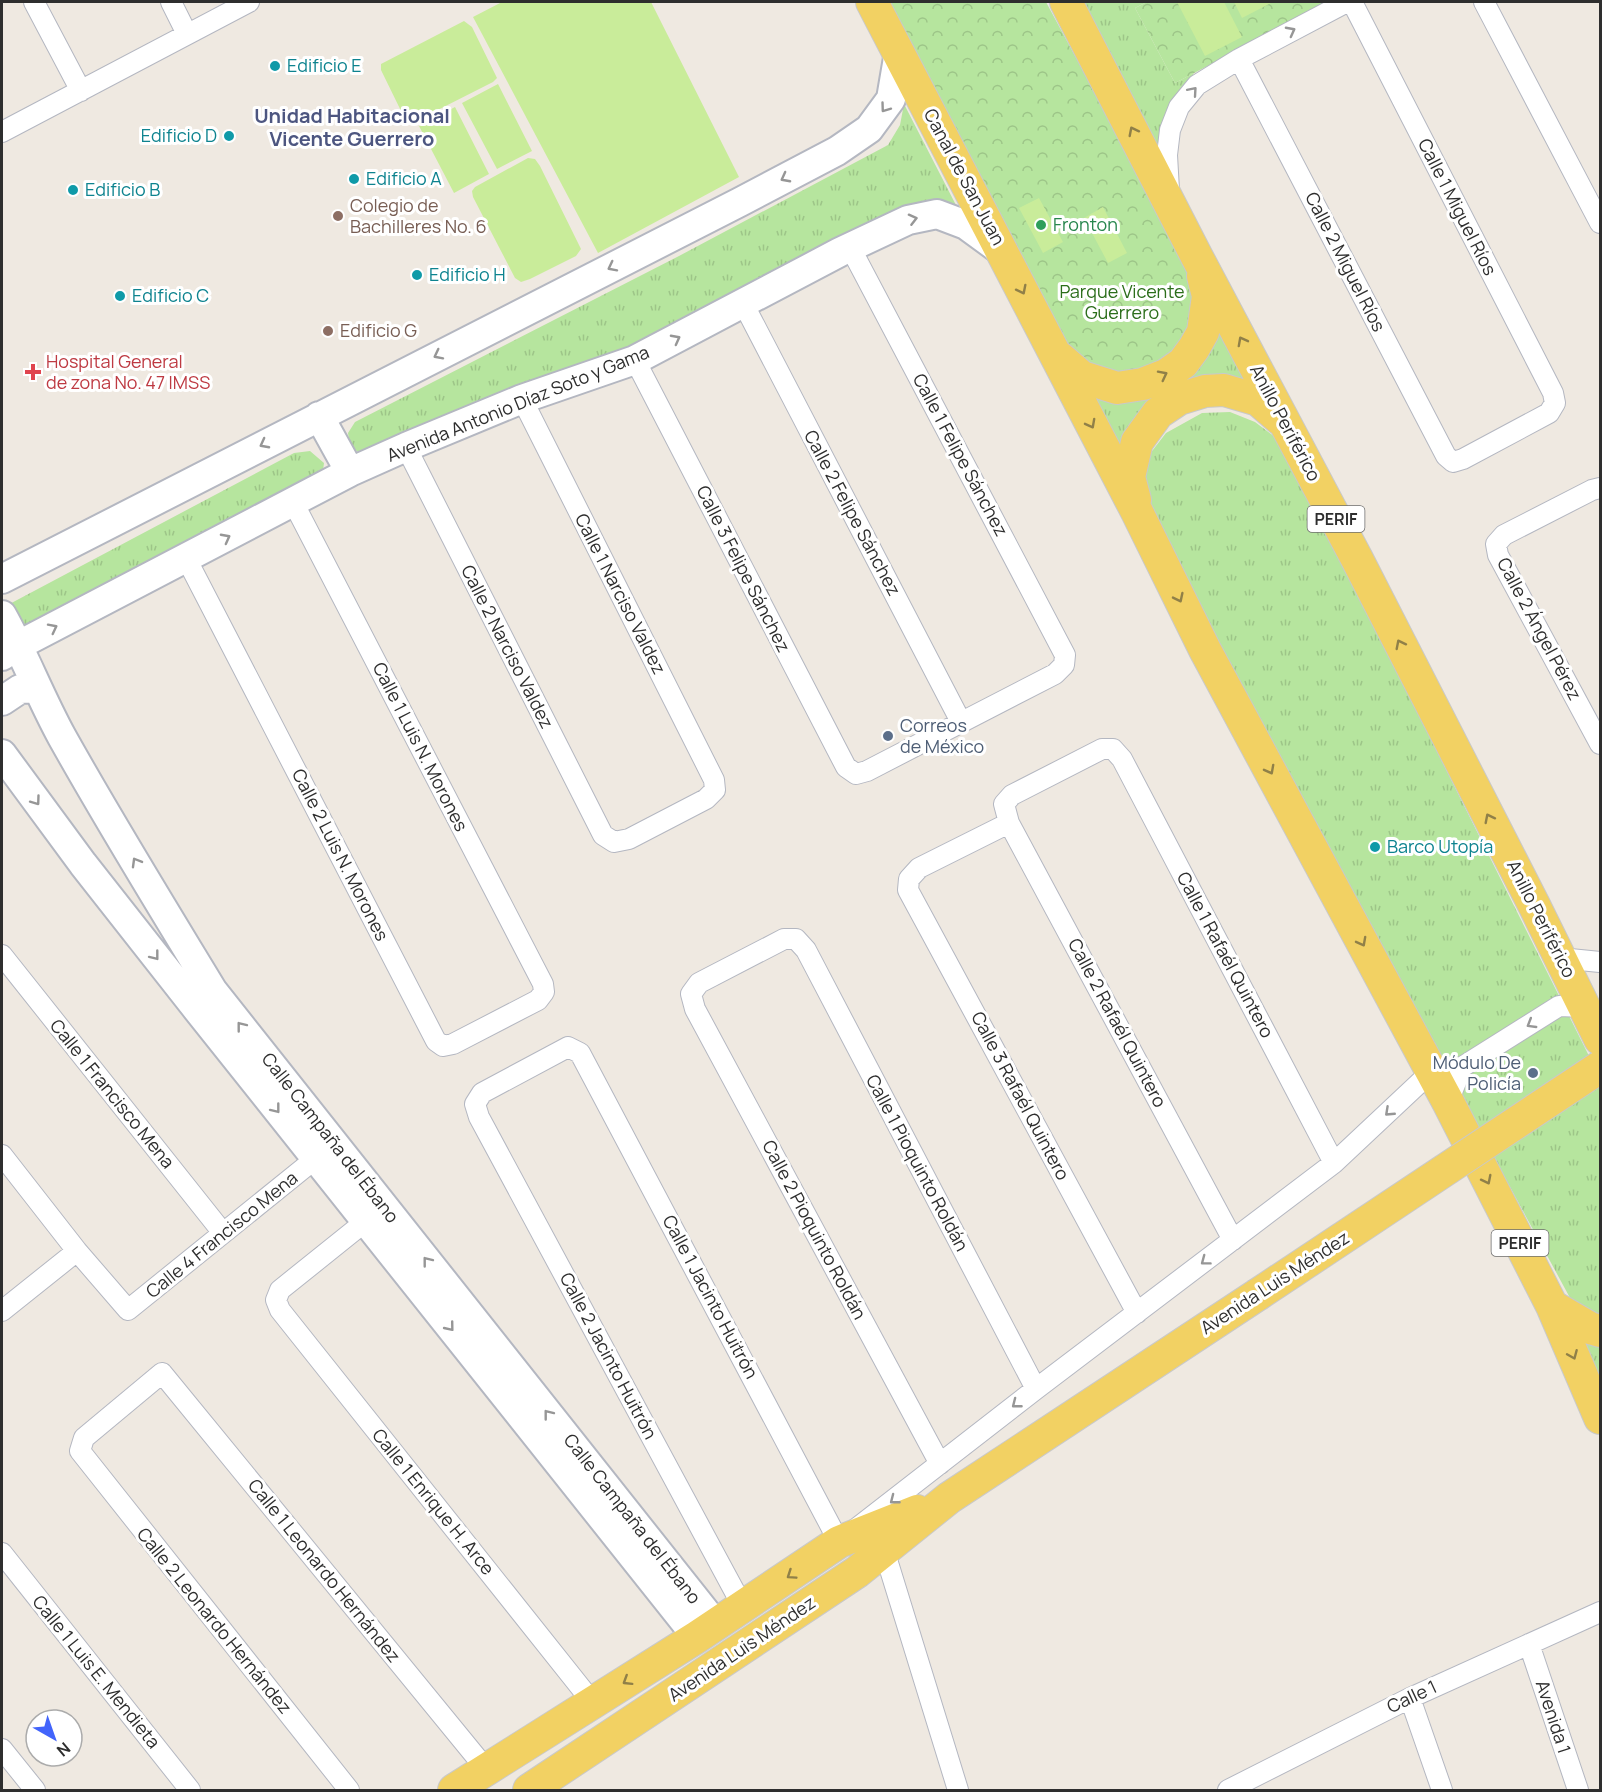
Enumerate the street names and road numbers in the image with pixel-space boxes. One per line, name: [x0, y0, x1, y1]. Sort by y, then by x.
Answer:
street label: Canal de San Juan: [919, 104, 1011, 249]
street label: Calle 1 Miguel Ríos: [1413, 134, 1503, 279]
street label: Calle 2 Miguel Ríos: [1300, 188, 1392, 336]
street label: Avenida Antonio Díaz Soto y Gama: [383, 339, 652, 467]
street label: Anillo Periférico: [1245, 360, 1327, 485]
street label: Calle 1 Felipe Sánchez: [908, 369, 1014, 540]
street label: Calle 2 Felipe Sánchez: [799, 426, 907, 599]
street label: Calle 3 Felipe Sánchez: [691, 481, 796, 656]
road number: PERIF: [1308, 506, 1364, 532]
street label: Calle 1 Narciso Valdez: [570, 509, 672, 678]
street label: Calle 2 Ángel Pérez: [1492, 553, 1588, 704]
street label: Calle 2 Narciso Valdez: [456, 561, 560, 732]
street label: Calle 1 Luis N. Morones: [368, 658, 474, 835]
street label: Calle 2 Luis N. Morones: [287, 764, 395, 945]
street label: Anillo Periférico: [1502, 856, 1582, 981]
street label: Calle 1 Rafaél Quintero: [1172, 867, 1280, 1042]
street label: Calle 2 Rafaél Quintero: [1063, 934, 1173, 1111]
street label: Calle 3 Rafaél Quintero: [966, 1007, 1076, 1184]
street label: Calle 1 Francisco Mena: [45, 1014, 180, 1173]
street label: Calle Campaña del Ébano: [257, 1047, 405, 1227]
street label: Calle 1 Pioquinto Roldán: [861, 1070, 975, 1255]
street label: Calle 2 Pioquinto Roldán: [757, 1136, 872, 1323]
street label: Calle 4 Francisco Mena: [140, 1165, 302, 1303]
street label: Calle 1 Jacinto Huitrón: [658, 1210, 764, 1383]
street label: Avenida Luis Méndez: [1195, 1225, 1353, 1339]
road number: PERIF: [1492, 1230, 1549, 1256]
street label: Calle 2 Jacinto Huitrón: [555, 1268, 663, 1443]
street label: Calle 1 Enrique H. Arce: [367, 1423, 500, 1579]
street label: Calle Campaña del Ébano: [559, 1428, 707, 1608]
street label: Calle 1 Leonardo Hernández: [243, 1474, 406, 1667]
street label: Calle 2 Leonardo Hernández: [132, 1522, 297, 1718]
street label: Calle 1 Luis E. Mendieta: [28, 1590, 166, 1753]
street label: Avenida Luis Méndez: [663, 1590, 820, 1706]
street label: Calle 1: [1383, 1674, 1440, 1718]
street label: Avenida 1: [1531, 1677, 1577, 1756]

